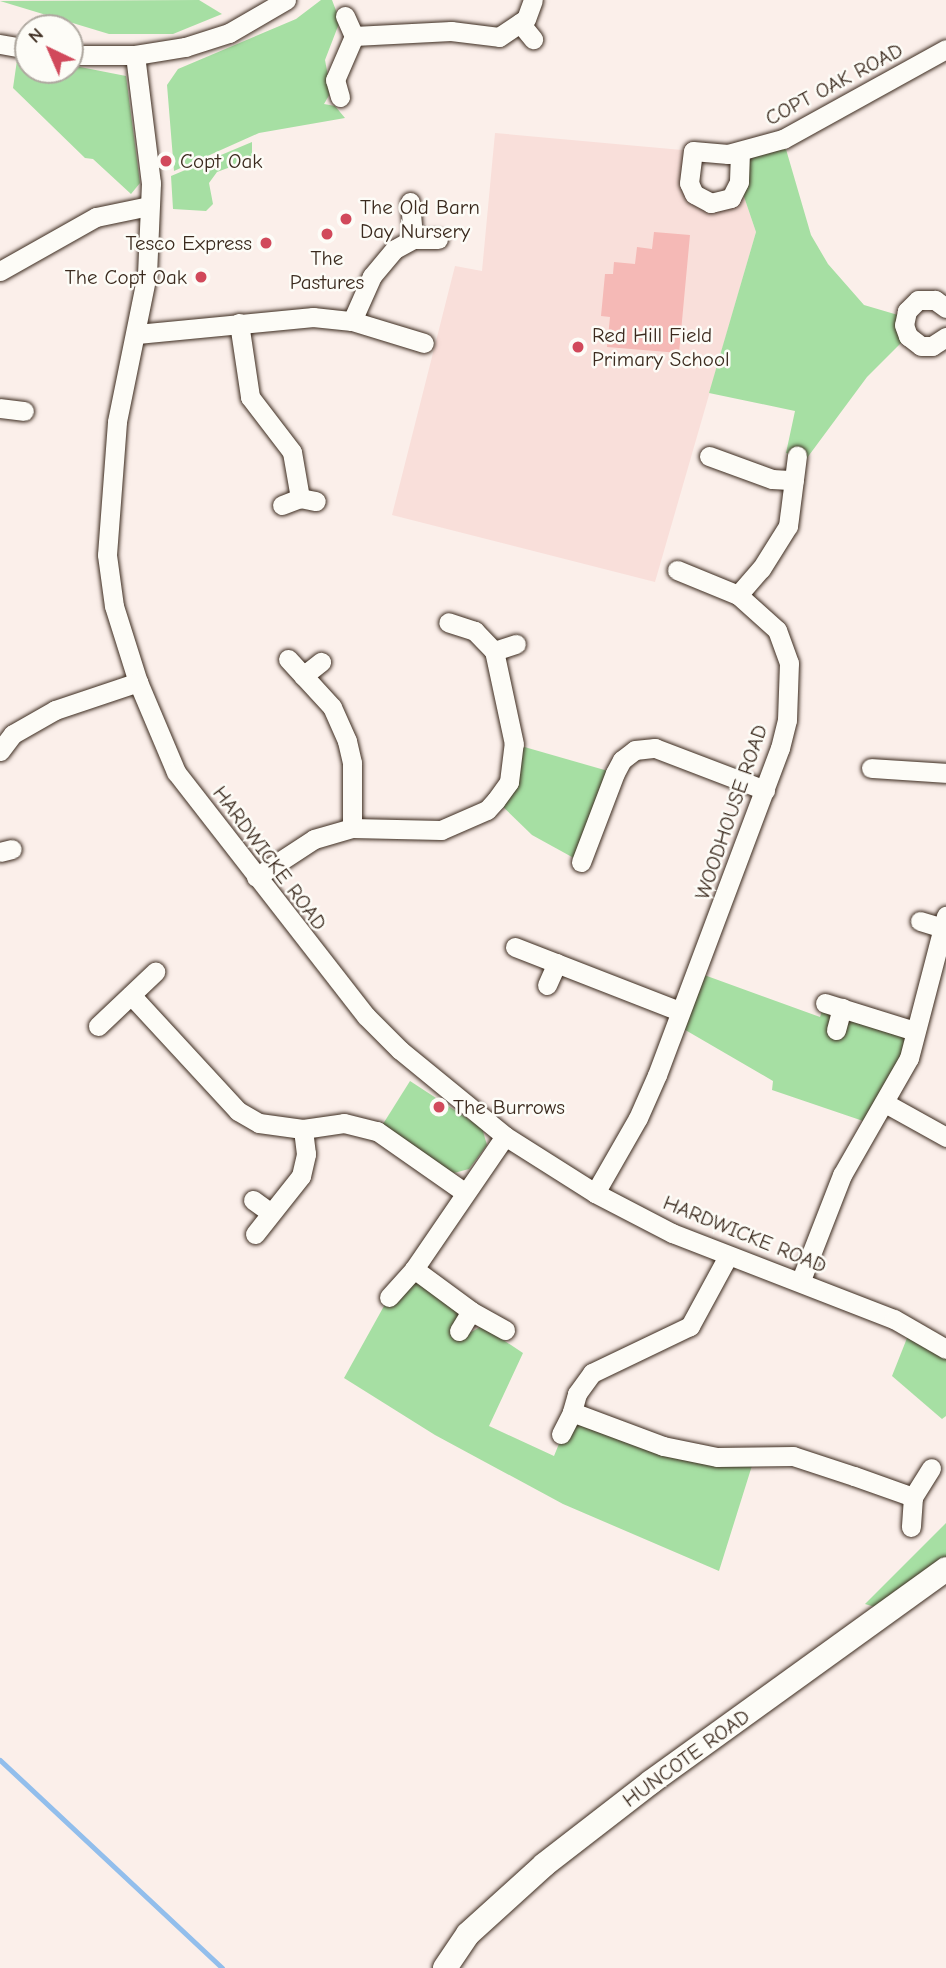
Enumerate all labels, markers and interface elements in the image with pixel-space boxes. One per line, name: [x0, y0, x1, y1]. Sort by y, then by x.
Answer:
north arrow: [14, 14, 84, 84]
text: N: [24, 23, 48, 48]
street label: COPT OAK ROAD: [761, 37, 907, 131]
place label: Copt Oak: [180, 148, 262, 174]
marker: Copt Oak: [158, 153, 174, 169]
place label: The Old Barn Day Nursery: [360, 194, 480, 244]
marker: The Old Barn Day Nursery: [338, 211, 354, 227]
marker: The Pastures: [319, 226, 335, 242]
place label: Tesco Express: [126, 230, 252, 256]
marker: Tesco Express: [258, 235, 274, 251]
place label: The Pastures: [290, 245, 364, 295]
place label: The Copt Oak: [65, 264, 187, 290]
marker: The Copt Oak: [193, 269, 209, 285]
place label: Red Hill Field Primary School: [592, 322, 730, 372]
marker: Red Hill Field Primary School: [570, 339, 586, 355]
street label: WOODHOUSE ROAD: [689, 721, 773, 903]
street label: HARDWICKE ROAD: [208, 781, 332, 935]
place label: The Burrows: [453, 1094, 565, 1120]
marker: The Burrows: [431, 1099, 447, 1115]
street label: HARDWICKE ROAD: [660, 1190, 830, 1278]
street label: HUNCOTE ROAD: [618, 1703, 754, 1813]

